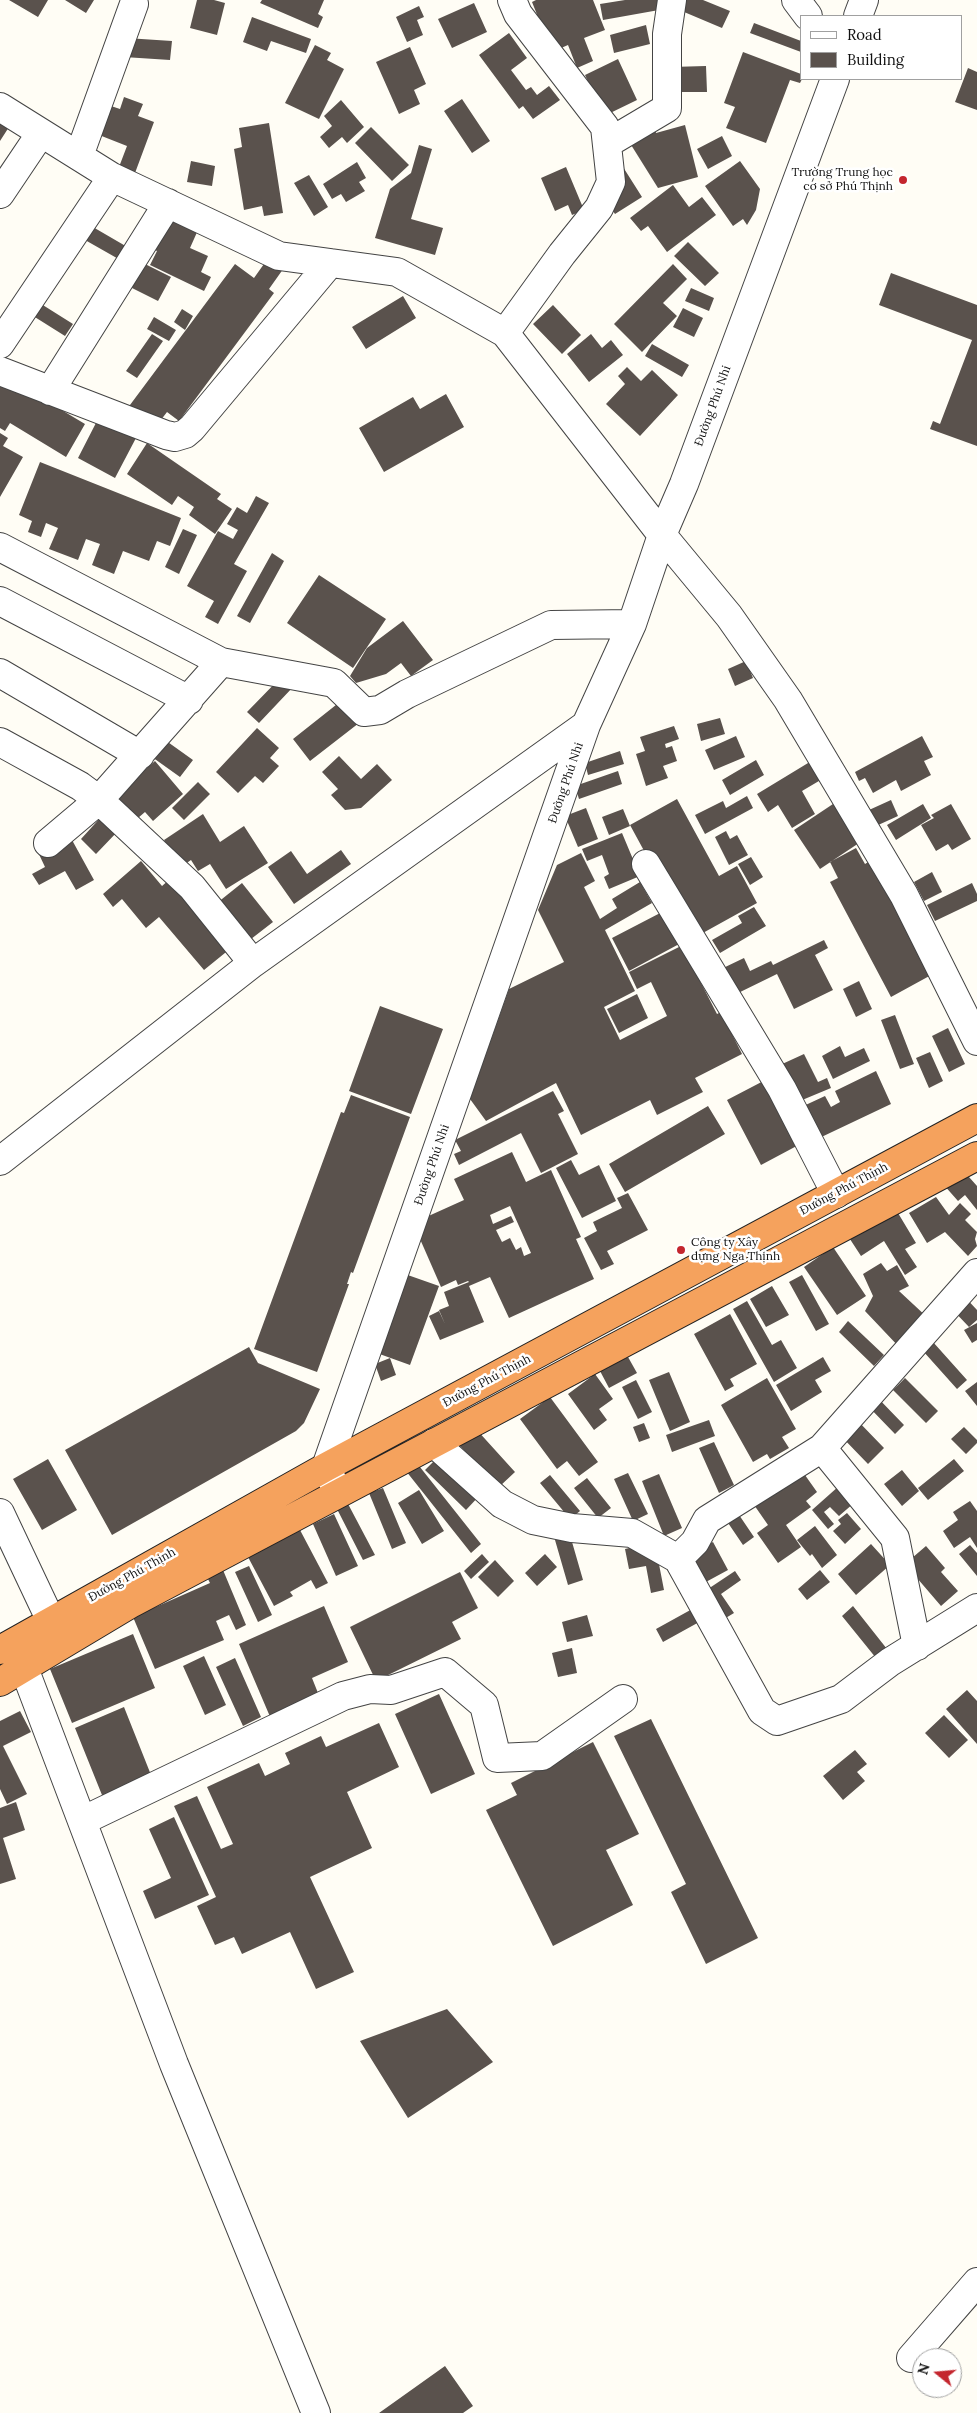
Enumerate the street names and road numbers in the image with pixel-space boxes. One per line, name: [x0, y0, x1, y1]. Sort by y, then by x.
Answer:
street label: Đường Phú Nhi: [692, 364, 734, 448]
street label: Đường Phú Nhi: [545, 741, 587, 825]
street label: Đường Phú Nhi: [411, 1123, 453, 1207]
street label: Đường Phú Thịnh: [798, 1160, 890, 1218]
street label: Đường Phú Thịnh: [441, 1352, 533, 1410]
street label: Đường Phú Thịnh: [86, 1545, 178, 1605]

